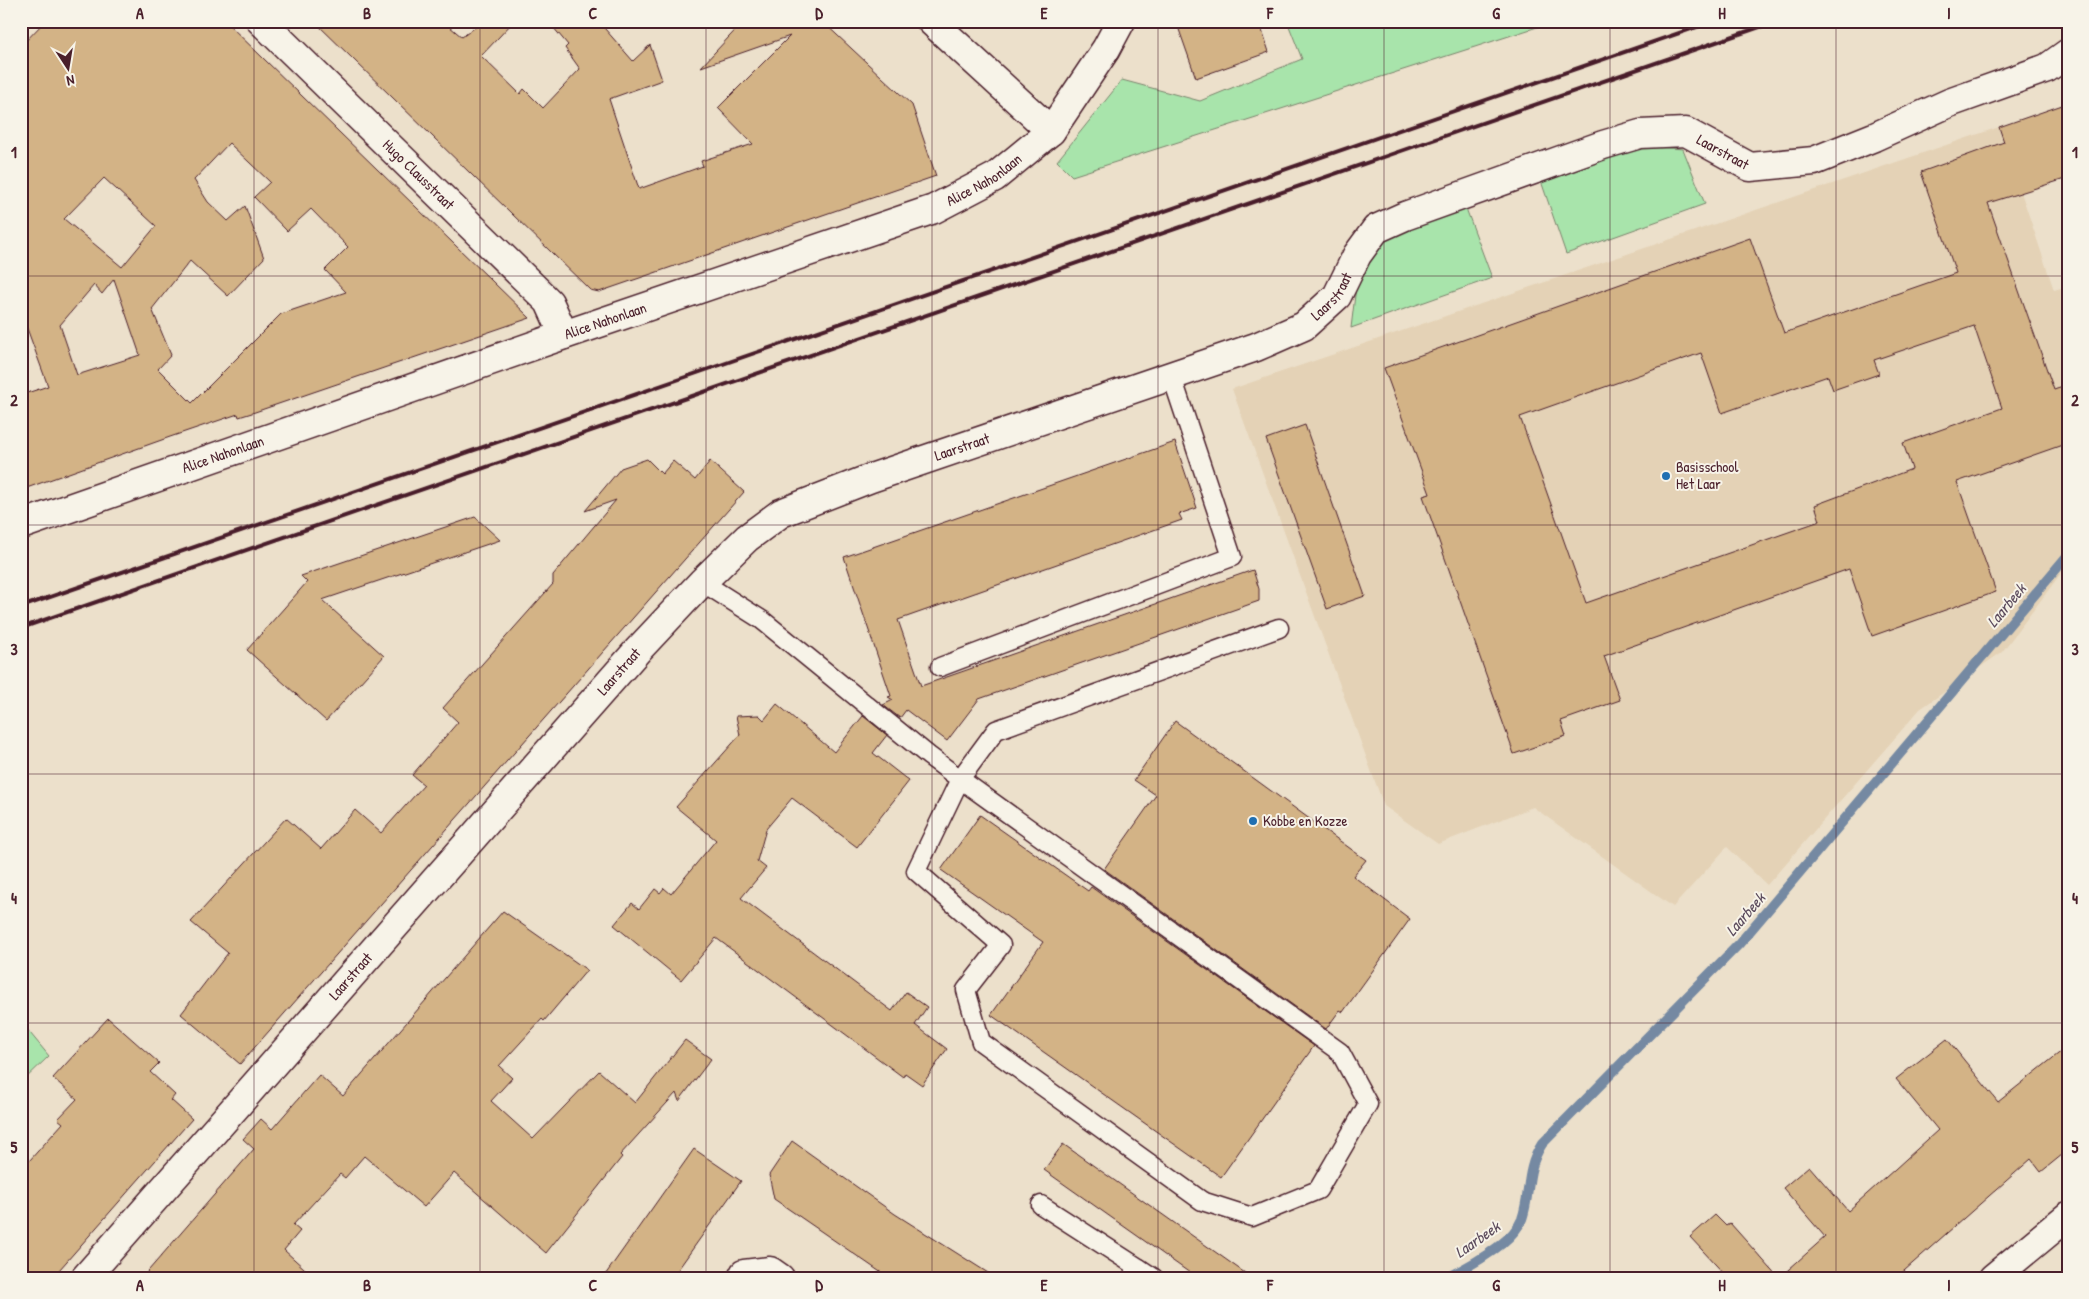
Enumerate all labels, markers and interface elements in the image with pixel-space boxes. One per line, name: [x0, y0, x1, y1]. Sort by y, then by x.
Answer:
text: A: [136, 2, 144, 24]
text: B: [363, 2, 371, 24]
text: C: [589, 2, 598, 24]
text: D: [815, 2, 823, 24]
text: E: [1040, 2, 1048, 24]
text: F: [1266, 2, 1274, 24]
text: G: [1492, 2, 1500, 24]
text: H: [1718, 2, 1726, 24]
text: I: [1947, 2, 1951, 24]
north arrow: [42, 42, 92, 92]
text: N: [65, 71, 76, 91]
street label: Laarstraat: [1693, 129, 1754, 175]
street label: Hugo Clausstraat: [378, 134, 460, 215]
text: 1: [11, 141, 17, 163]
text: 1: [2072, 141, 2078, 163]
street label: Alice Nahonlaan: [942, 148, 1026, 211]
street label: Laarstraat: [1306, 268, 1357, 325]
street label: Alice Nahonlaan: [561, 297, 649, 344]
text: 2: [10, 389, 18, 411]
text: 2: [2071, 389, 2079, 411]
street label: Laarstraat: [932, 427, 993, 466]
street label: Alice Nahonlaan: [179, 430, 267, 478]
place label: Basisschool Het Laar: [1676, 456, 1738, 494]
marker: Basisschool Het Laar: [1660, 470, 1672, 482]
water label: Laarbeek: [1981, 577, 2032, 631]
text: 3: [10, 638, 18, 660]
text: 3: [2071, 638, 2079, 660]
street label: Laarstraat: [592, 642, 646, 700]
place label: Kobbe en Kozze: [1263, 810, 1348, 831]
marker: Kobbe en Kozze: [1247, 815, 1259, 827]
text: 4: [11, 887, 17, 909]
water label: Laarbeek: [1720, 887, 1771, 940]
text: 4: [2072, 887, 2078, 909]
street label: Laarstraat: [324, 947, 378, 1004]
text: 5: [11, 1136, 18, 1158]
text: 5: [2072, 1136, 2079, 1158]
water label: Laarbeek: [1450, 1215, 1505, 1263]
text: A: [136, 1274, 144, 1296]
text: B: [363, 1274, 371, 1296]
text: C: [589, 1274, 598, 1296]
text: D: [815, 1274, 823, 1296]
text: E: [1040, 1274, 1048, 1296]
text: F: [1266, 1274, 1274, 1296]
text: G: [1492, 1274, 1500, 1296]
text: H: [1718, 1274, 1726, 1296]
text: I: [1947, 1274, 1951, 1296]

